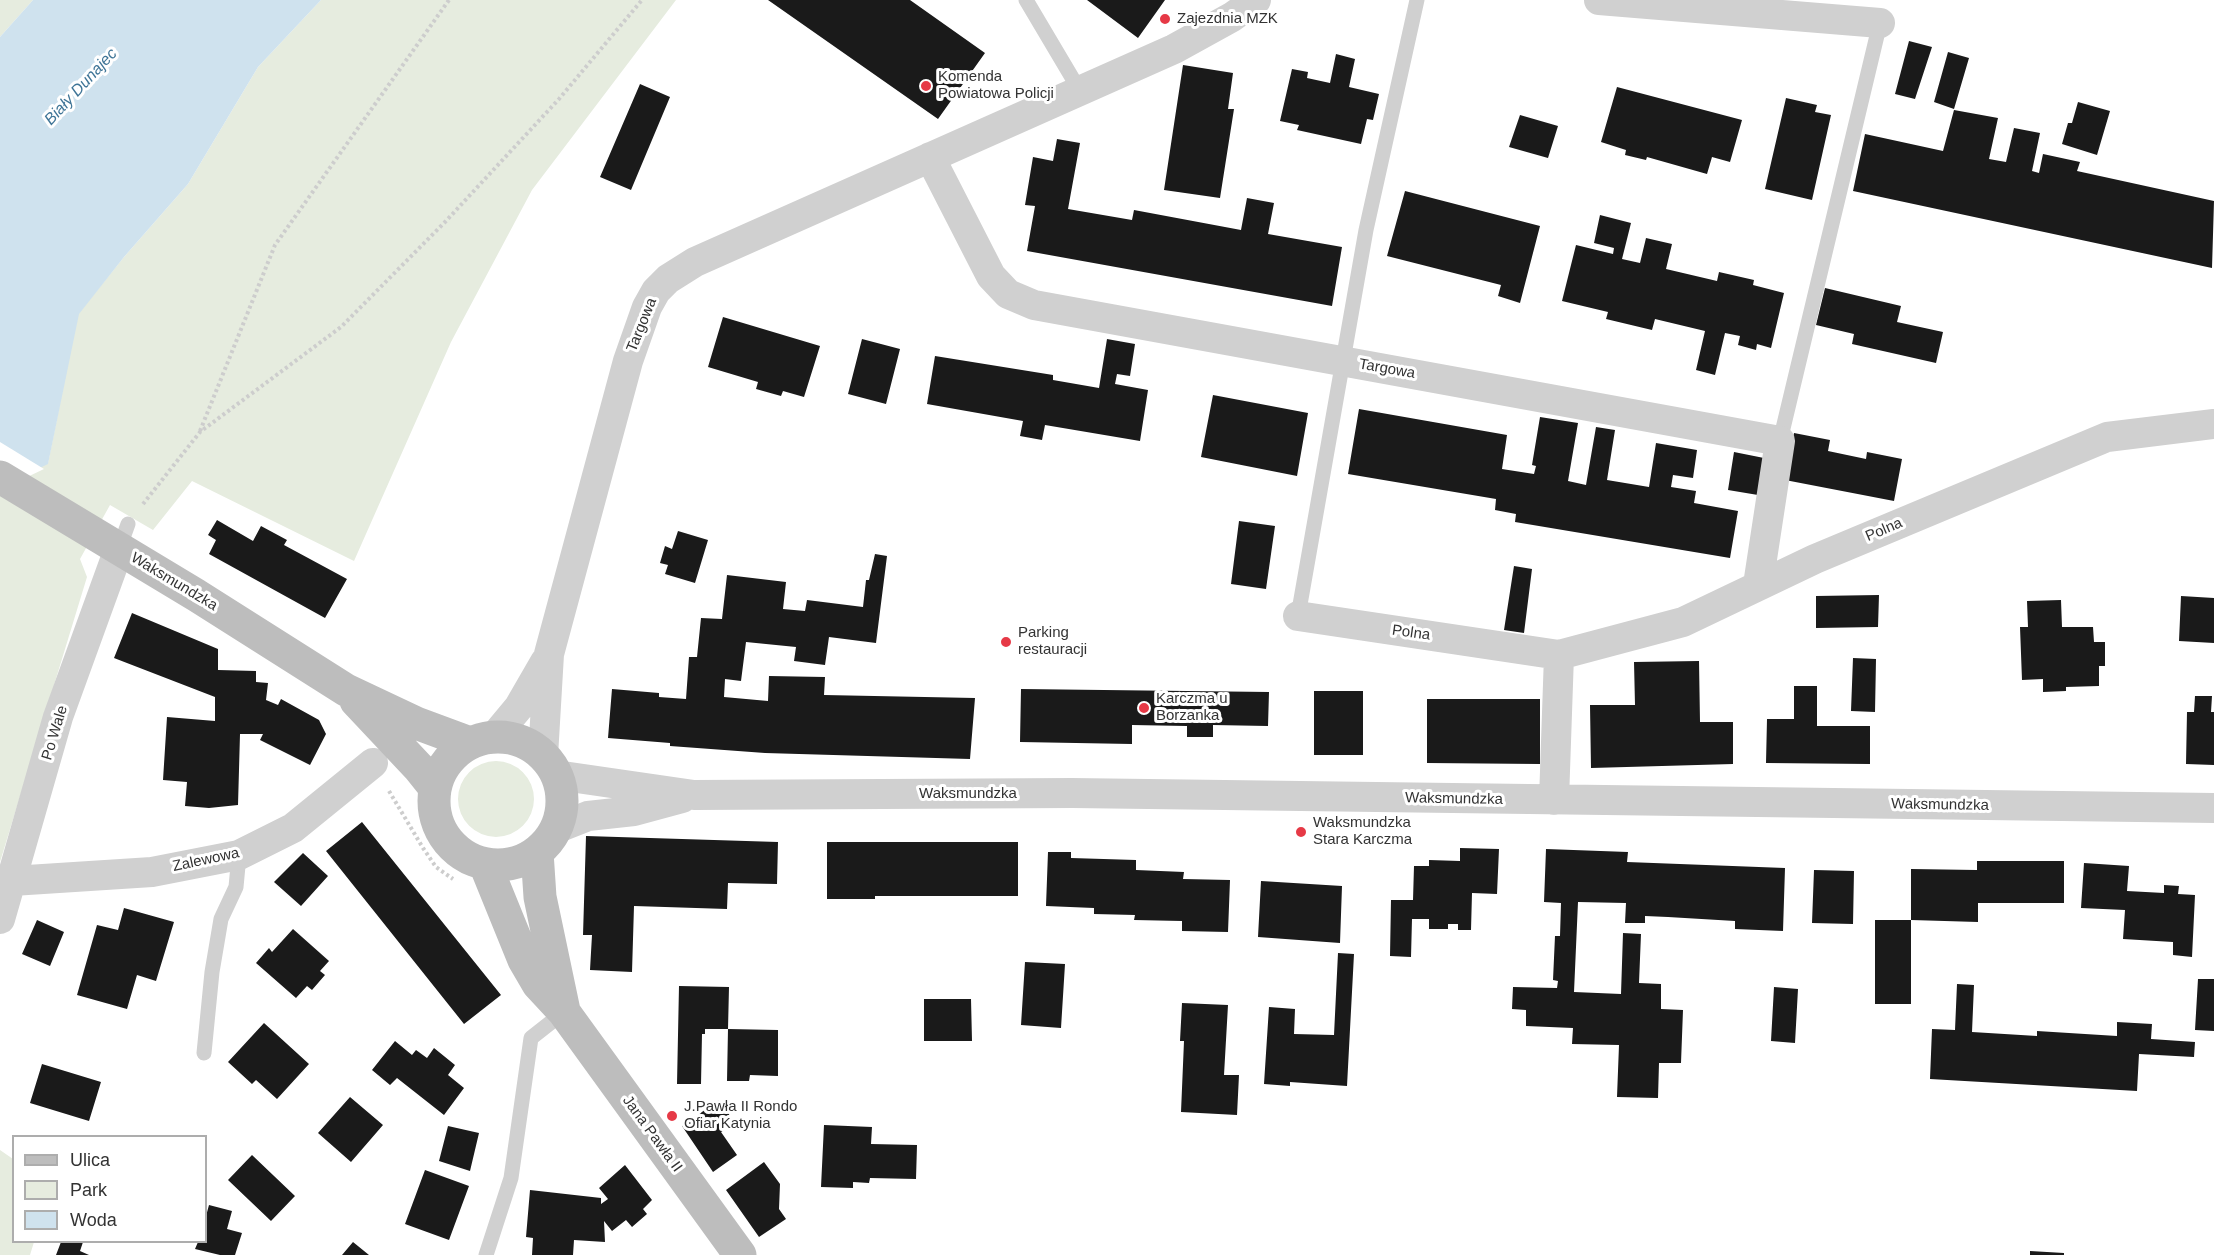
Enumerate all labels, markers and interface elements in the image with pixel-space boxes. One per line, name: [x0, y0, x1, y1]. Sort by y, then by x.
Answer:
place label: Zajezdnia MZK: [1177, 10, 1278, 28]
marker: Zajezdnia MZK: [1158, 12, 1172, 26]
water label: Biały Dunajec: [41, 45, 121, 129]
place label: Komenda Powiatowa Policji: [938, 68, 1054, 103]
marker: Komenda Powiatowa Policji: [919, 79, 933, 93]
street label: Targowa: [623, 295, 661, 355]
street label: Targowa: [1358, 355, 1416, 383]
street label: Polna: [1863, 514, 1905, 546]
street label: Waksmundzka: [127, 549, 221, 615]
street label: Polna: [1391, 621, 1431, 645]
place label: Parking restauracji: [1018, 624, 1087, 659]
marker: Parking restauracji: [999, 635, 1013, 649]
place label: Karczma u Borzanka: [1156, 690, 1228, 725]
marker: Karczma u Borzanka: [1137, 701, 1151, 715]
street label: Po Wale: [38, 704, 72, 762]
street label: Waksmundzka: [919, 785, 1017, 803]
street label: Waksmundzka: [1405, 789, 1503, 809]
street label: Waksmundzka: [1891, 795, 1989, 815]
place label: Waksmundzka Stara Karczma: [1313, 814, 1412, 849]
marker: Waksmundzka Stara Karczma: [1294, 825, 1308, 839]
street label: Zalewowa: [171, 844, 241, 876]
street label: Jana Pawła II: [618, 1092, 686, 1176]
place label: J.Pawła II Rondo Ofiar Katynia: [684, 1098, 797, 1133]
marker: J.Pawła II Rondo Ofiar Katynia: [665, 1109, 679, 1123]
legend: [12, 1135, 207, 1243]
text: Ulica: [70, 1150, 110, 1170]
text: Park: [70, 1180, 107, 1200]
text: Woda: [70, 1210, 117, 1230]

